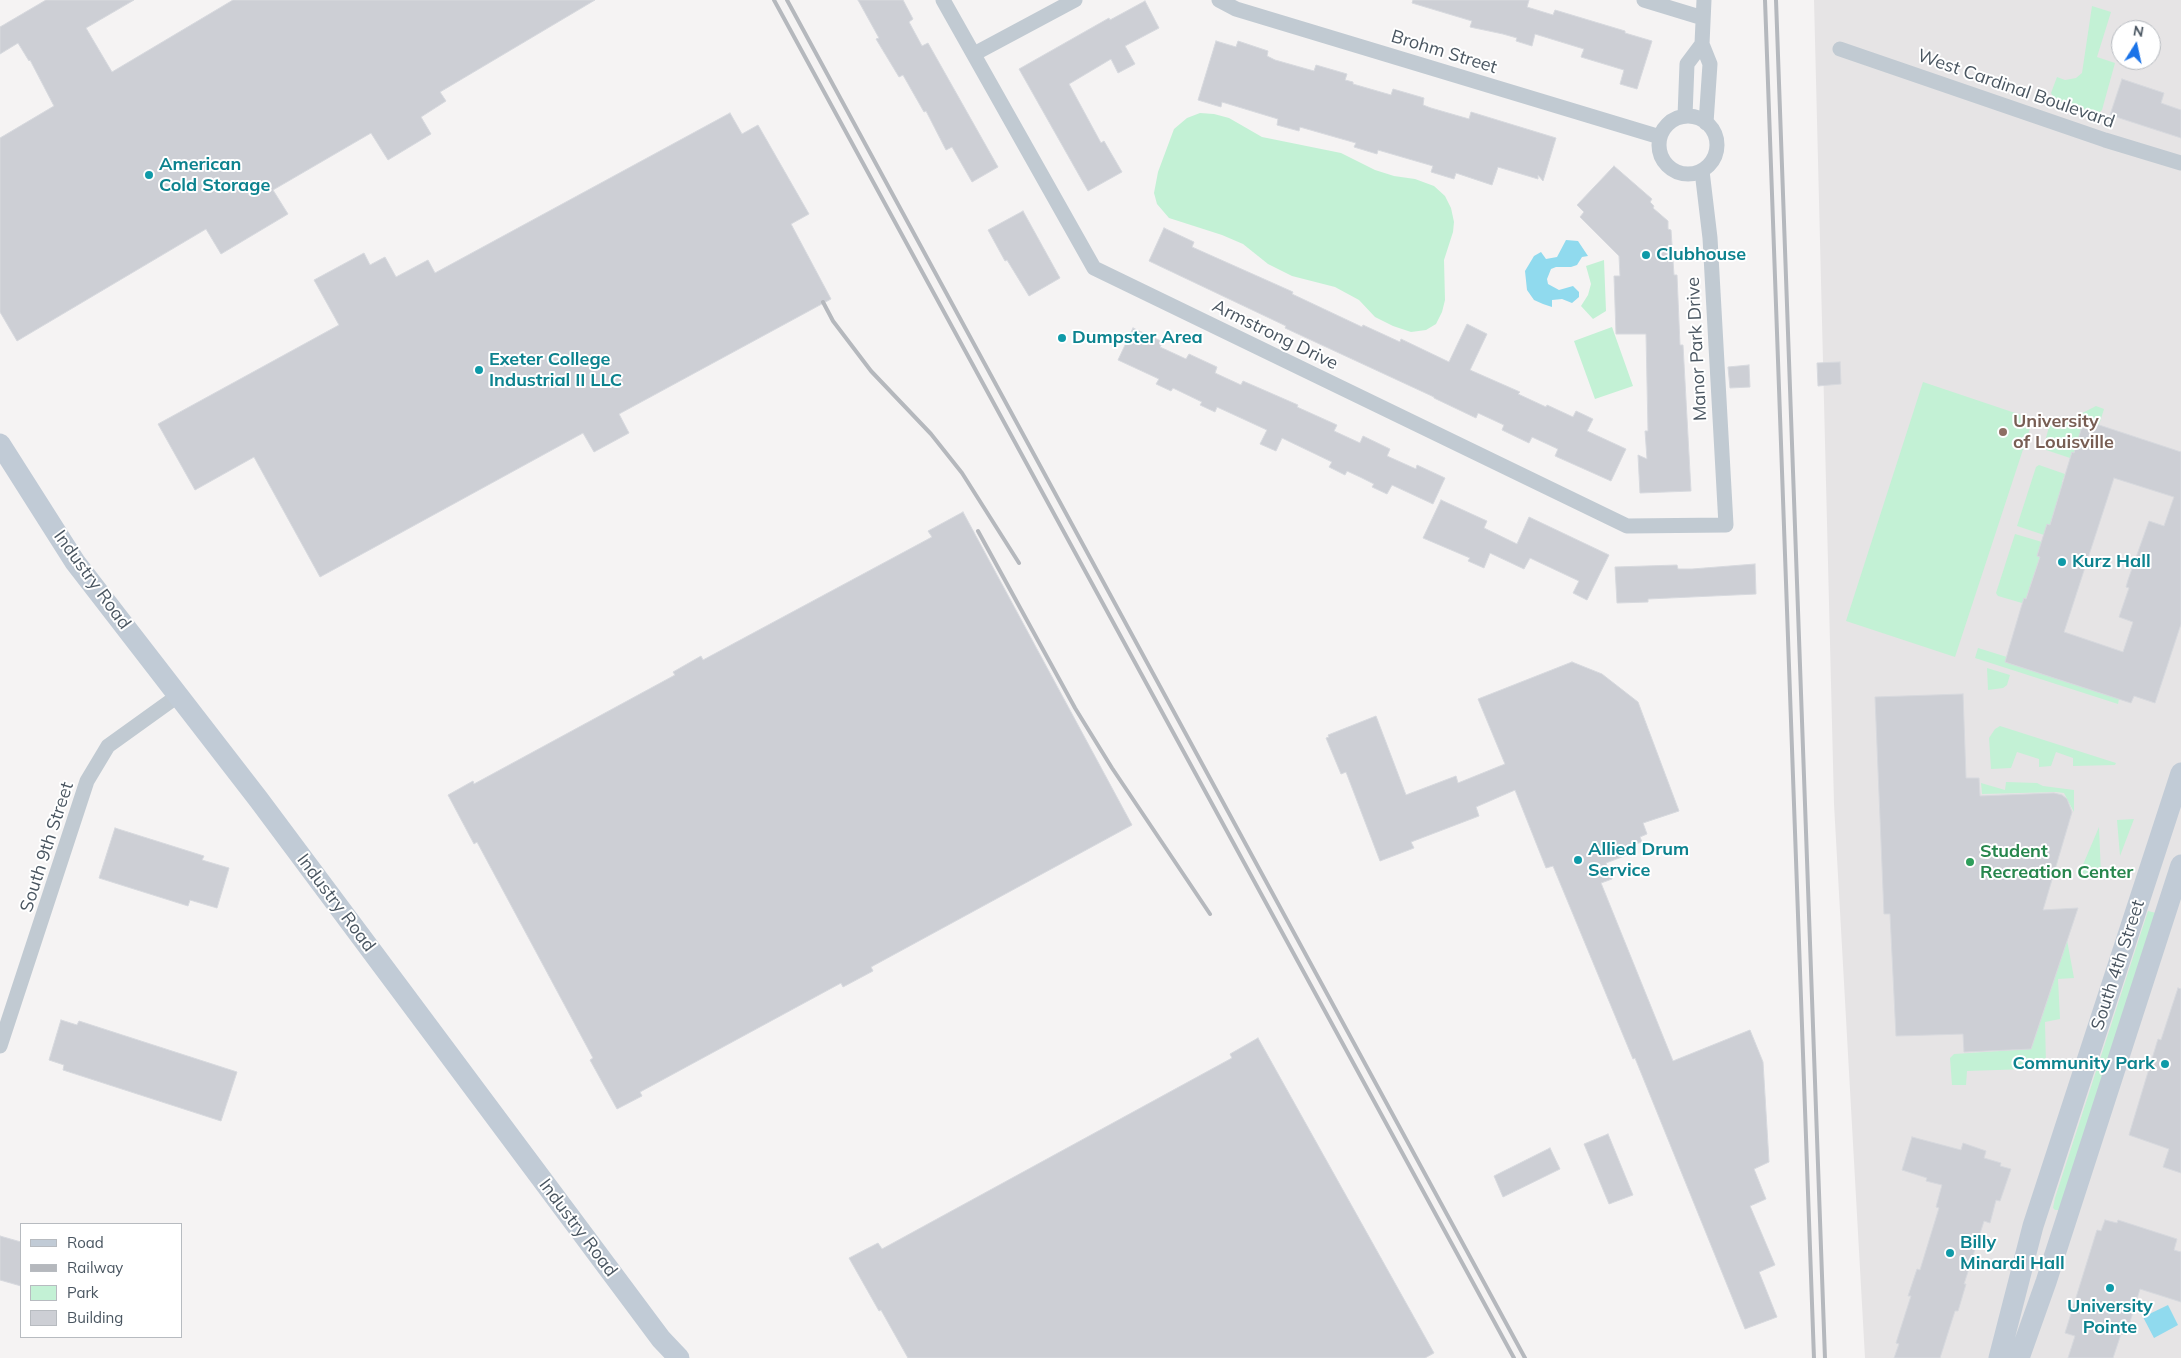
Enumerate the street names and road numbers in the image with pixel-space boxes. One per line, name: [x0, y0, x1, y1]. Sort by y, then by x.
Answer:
street label: Brohm Street: [1388, 26, 1500, 78]
street label: West Cardinal Boulevard: [1914, 45, 2118, 133]
street label: Manor Park Drive: [1682, 276, 1712, 422]
street label: Armstrong Drive: [1209, 295, 1341, 375]
street label: Industry Road: [49, 526, 135, 634]
street label: South 9th Street: [16, 779, 78, 915]
street label: Industry Road: [292, 850, 380, 956]
street label: South 4th Street: [2087, 897, 2149, 1033]
street label: Industry Road: [534, 1175, 622, 1281]

